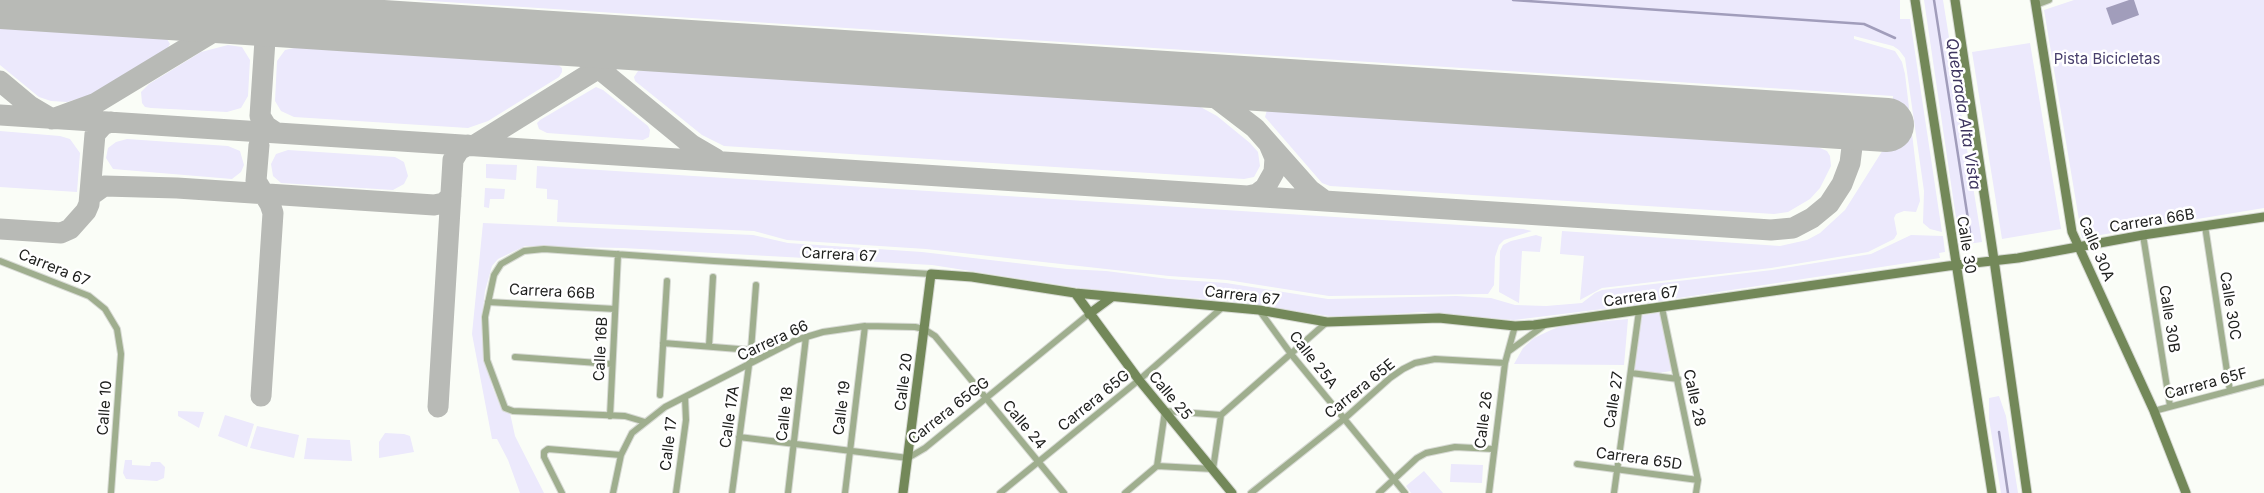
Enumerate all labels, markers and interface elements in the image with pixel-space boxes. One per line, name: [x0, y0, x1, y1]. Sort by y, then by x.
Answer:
water label: Quebrada Alta Vista: [1942, 37, 1984, 191]
park label: Pista Bicicletas: [2054, 50, 2160, 68]
street label: Carrera 66B: [2108, 205, 2196, 237]
street label: Calle 30A: [2074, 214, 2118, 284]
street label: Calle 30: [1953, 215, 1979, 275]
street label: Carrera 67: [801, 244, 877, 266]
street label: Carrera 67: [16, 246, 92, 290]
street label: Calle 30C: [2216, 270, 2244, 342]
street label: Carrera 66B: [509, 281, 595, 303]
street label: Carrera 67: [1203, 282, 1281, 310]
street label: Carrera 67: [1602, 283, 1680, 311]
street label: Calle 30B: [2155, 284, 2183, 354]
street label: Calle 16B: [590, 316, 612, 382]
street label: Carrera 66: [735, 317, 811, 365]
street label: Calle 25A: [1285, 328, 1341, 392]
street label: Calle 20: [892, 352, 916, 412]
street label: Carrera 65E: [1321, 355, 1399, 423]
street label: Carrera 65F: [2163, 364, 2249, 404]
street label: Carrera 65G: [1054, 367, 1134, 435]
street label: Calle 25: [1145, 368, 1195, 424]
street label: Calle 28: [1679, 368, 1709, 428]
street label: Calle 27: [1601, 370, 1627, 430]
street label: Carrera 65GG: [905, 374, 993, 448]
street label: Calle 10: [94, 380, 116, 436]
street label: Calle 19: [830, 380, 854, 436]
street label: Calle 17A: [717, 385, 743, 449]
street label: Calle 18: [773, 386, 797, 442]
street label: Calle 26: [1472, 390, 1496, 450]
street label: Calle 24: [998, 397, 1050, 453]
street label: Calle 17: [657, 416, 681, 472]
street label: Carrera 65D: [1595, 444, 1683, 474]

